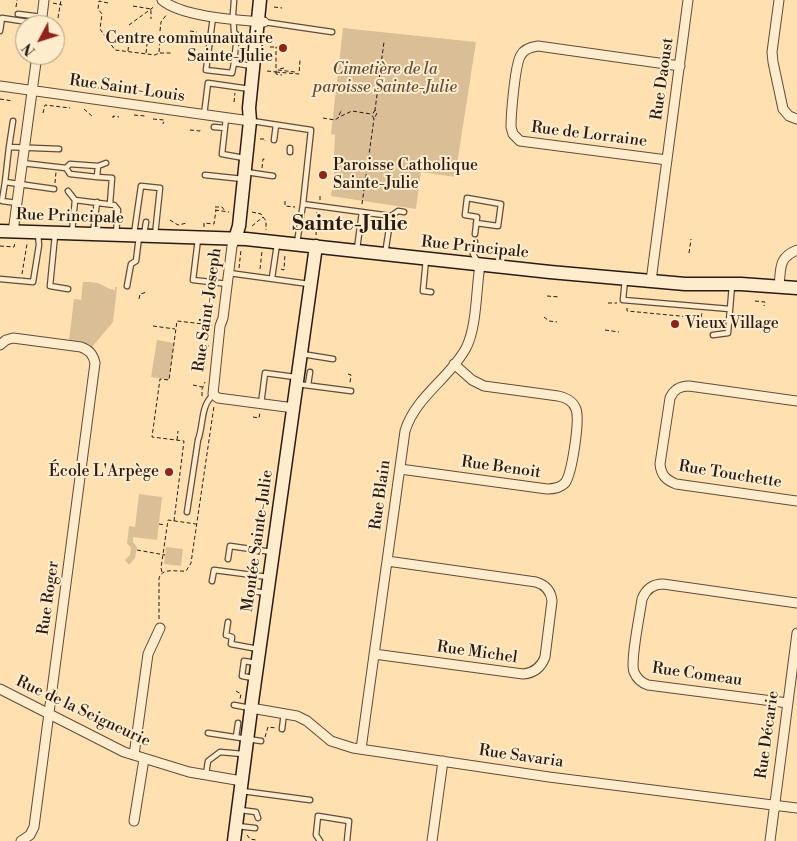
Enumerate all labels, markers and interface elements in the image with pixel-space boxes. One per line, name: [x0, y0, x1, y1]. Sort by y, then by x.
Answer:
north arrow: [15, 15, 65, 65]
place label: Centre communautaire Sainte-Julie: [105, 29, 273, 67]
street label: Rue Daoust: [648, 37, 678, 121]
text: N: [19, 39, 40, 59]
marker: Centre communautaire Sainte-Julie: [277, 42, 289, 54]
park label: Cimetière de la paroisse Sainte-Julie: [313, 60, 457, 98]
street label: Rue Saint-Louis: [68, 71, 186, 107]
street label: Rue de Lorraine: [530, 118, 648, 152]
place label: Paroisse Catholique Sainte-Julie: [333, 156, 478, 194]
marker: Paroisse Catholique Sainte-Julie: [317, 169, 329, 181]
street label: Rue Principale: [16, 206, 124, 228]
district label: Sainte-Julie: [292, 212, 408, 238]
street label: Rue Principale: [420, 233, 530, 263]
street label: Rue Saint-Joseph: [190, 247, 226, 373]
place label: Vieux Village: [685, 314, 779, 334]
marker: Vieux Village: [669, 318, 681, 330]
street label: Rue Benoit: [460, 453, 542, 483]
street label: Rue Touchette: [677, 457, 783, 493]
street label: Rue Blain: [367, 459, 395, 531]
place label: École L'Arpège: [49, 462, 159, 482]
marker: École L'Arpège: [163, 466, 175, 478]
street label: Montée Sainte-Julie: [239, 469, 277, 613]
street label: Rue Roger: [34, 560, 64, 636]
street label: Rue Michel: [435, 638, 519, 668]
street label: Rue Comeau: [651, 659, 743, 691]
street label: Rue de la Seigneurie: [13, 672, 153, 752]
street label: Rue Décarie: [752, 690, 784, 780]
street label: Rue Savaria: [477, 742, 565, 772]

